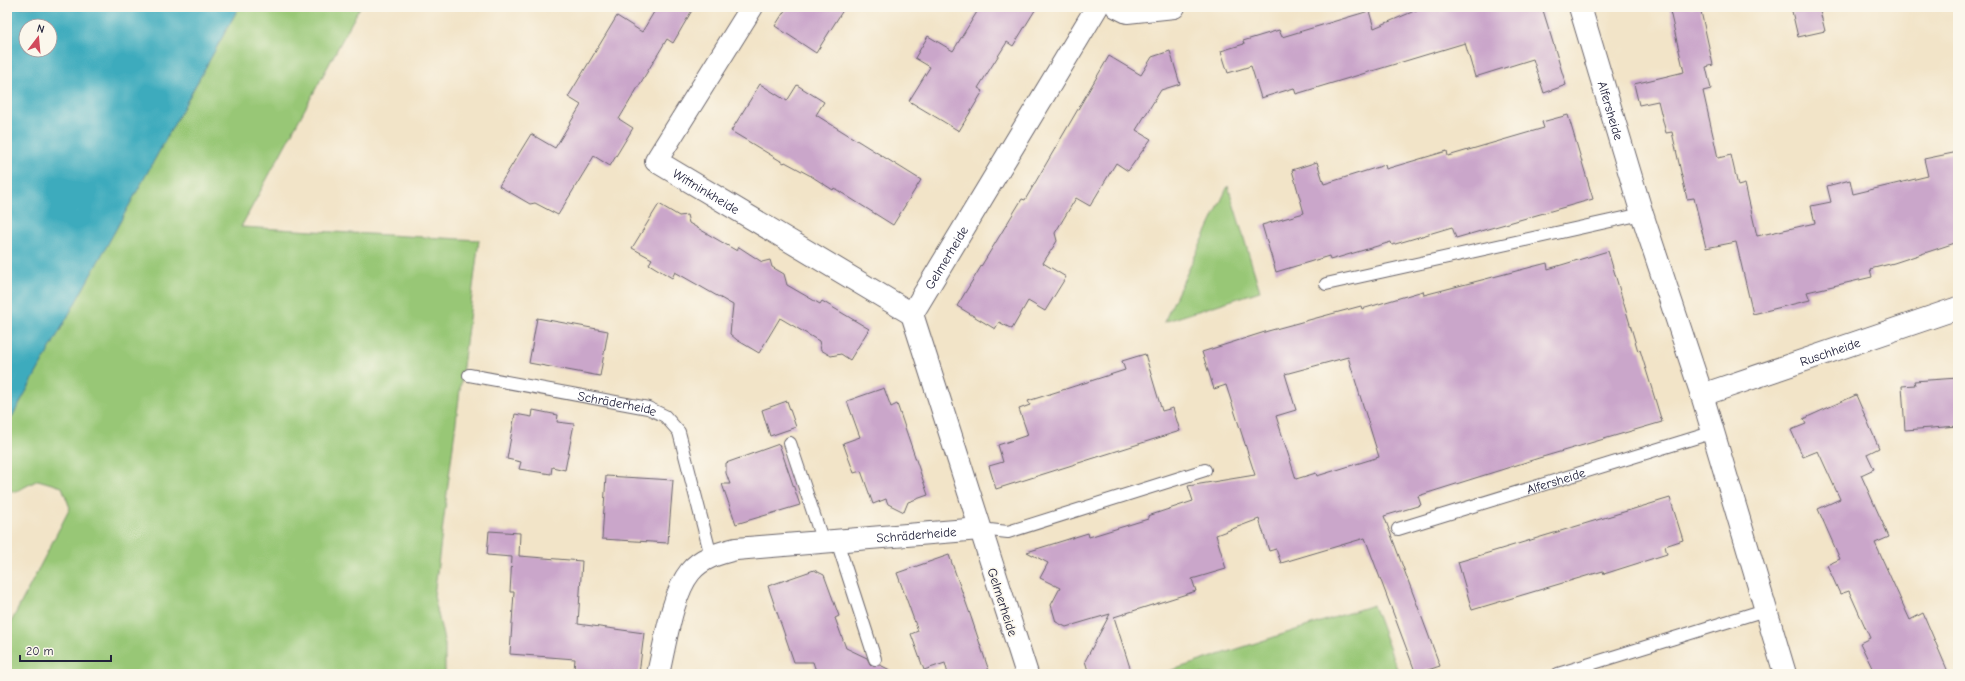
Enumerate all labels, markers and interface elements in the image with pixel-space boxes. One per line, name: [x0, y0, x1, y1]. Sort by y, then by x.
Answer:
north arrow: [18, 18, 58, 58]
text: N: [35, 22, 46, 36]
street label: Alfersheide: [1595, 79, 1627, 142]
street label: Wittninkheide: [670, 166, 743, 217]
street label: Gelmerheide: [922, 223, 972, 292]
street label: Ruschheide: [1798, 335, 1863, 369]
street label: Schräderheide: [577, 388, 660, 419]
street label: Alfersheide: [1525, 465, 1588, 497]
street label: Schräderheide: [876, 524, 957, 545]
street label: Gelmerheide: [984, 566, 1021, 639]
scale bar: [20, 637, 111, 663]
text: 20 m: [26, 644, 54, 658]

